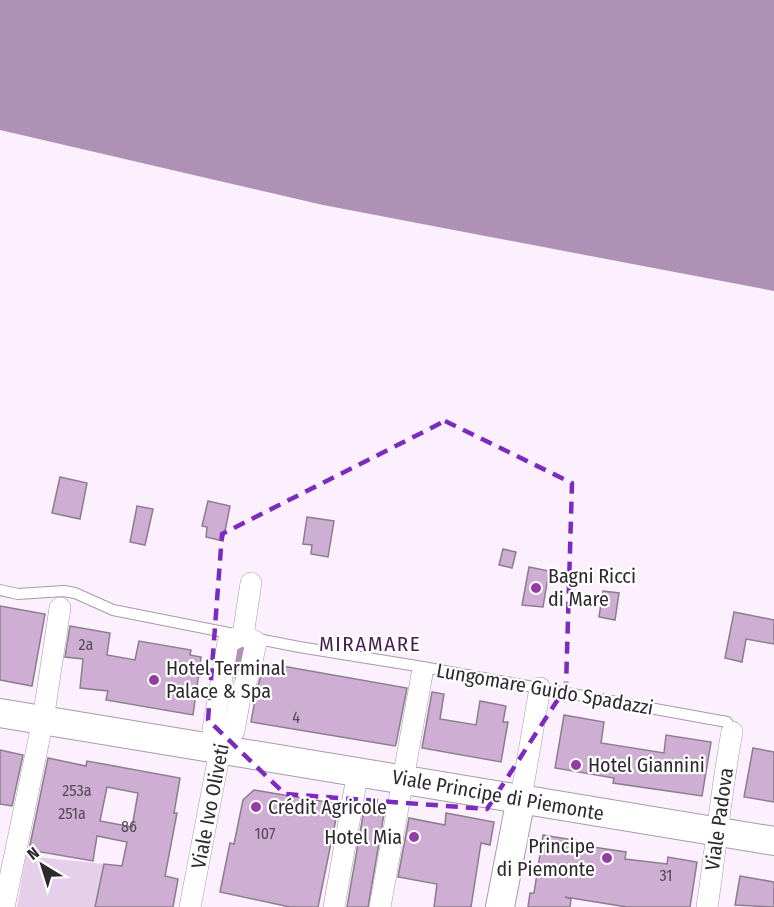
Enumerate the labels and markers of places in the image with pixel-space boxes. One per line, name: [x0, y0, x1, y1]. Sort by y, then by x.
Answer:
place label: Bagni Ricci di Mare: [548, 564, 636, 611]
marker: Bagni Ricci di Mare: [529, 581, 543, 595]
place label: Hotel Terminal Palace & Spa: [166, 656, 286, 703]
marker: Hotel Terminal Palace & Spa: [147, 673, 161, 687]
place label: Hotel Giannini: [588, 753, 705, 777]
marker: Hotel Giannini: [569, 758, 583, 772]
place label: Crédit Agricole: [268, 795, 387, 819]
marker: Crédit Agricole: [249, 800, 263, 814]
place label: Hotel Mia: [324, 825, 402, 849]
marker: Hotel Mia: [407, 830, 421, 844]
place label: Principe di Piemonte: [497, 834, 595, 881]
marker: Principe di Piemonte: [600, 851, 614, 865]

